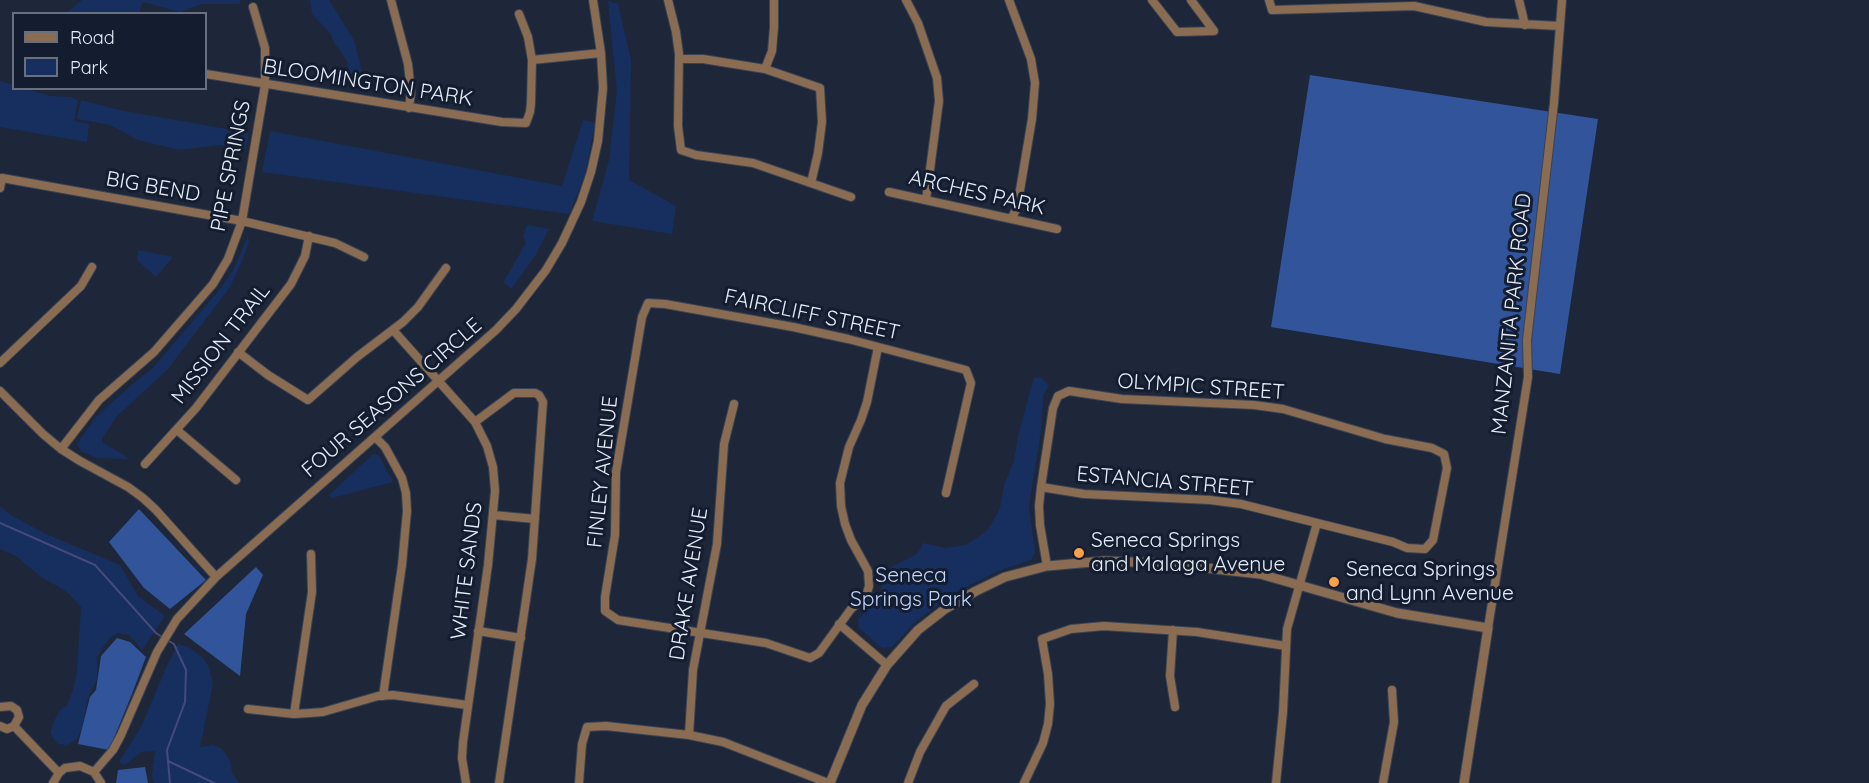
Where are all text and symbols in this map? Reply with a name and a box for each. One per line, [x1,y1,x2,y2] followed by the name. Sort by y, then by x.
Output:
[12,12,207,90] legend
[70,26,115,49] text: Road
[262,54,474,112] street label: BLOOMINGTON PARK
[70,56,108,79] text: Park
[206,98,256,234] street label: PIPE SPRINGS
[906,165,1048,221] street label: ARCHES PARK
[104,166,202,208] street label: BIG BEND
[1487,192,1537,436] street label: MANZANITA PARK ROAD
[166,279,276,409] street label: MISSION TRAIL
[722,284,902,346] street label: FAIRCLIFF STREET
[297,313,487,483] street label: FOUR SEASONS CIRCLE
[1117,369,1285,405] street label: OLYMPIC STREET
[582,395,624,549] street label: FINLEY AVENUE
[1075,462,1255,502] street label: ESTANCIA STREET
[446,501,488,641] street label: WHITE SANDS
[664,506,714,662] street label: DRAKE AVENUE
[1091,528,1285,578] place label: Seneca Springs and Malaga Avenue
[1072,546,1086,560] marker: Seneca Springs and Malaga Avenue
[1346,557,1514,607] place label: Seneca Springs and Lynn Avenue
[850,563,972,613] park label: Seneca Springs Park
[1327,575,1341,589] marker: Seneca Springs and Lynn Avenue

